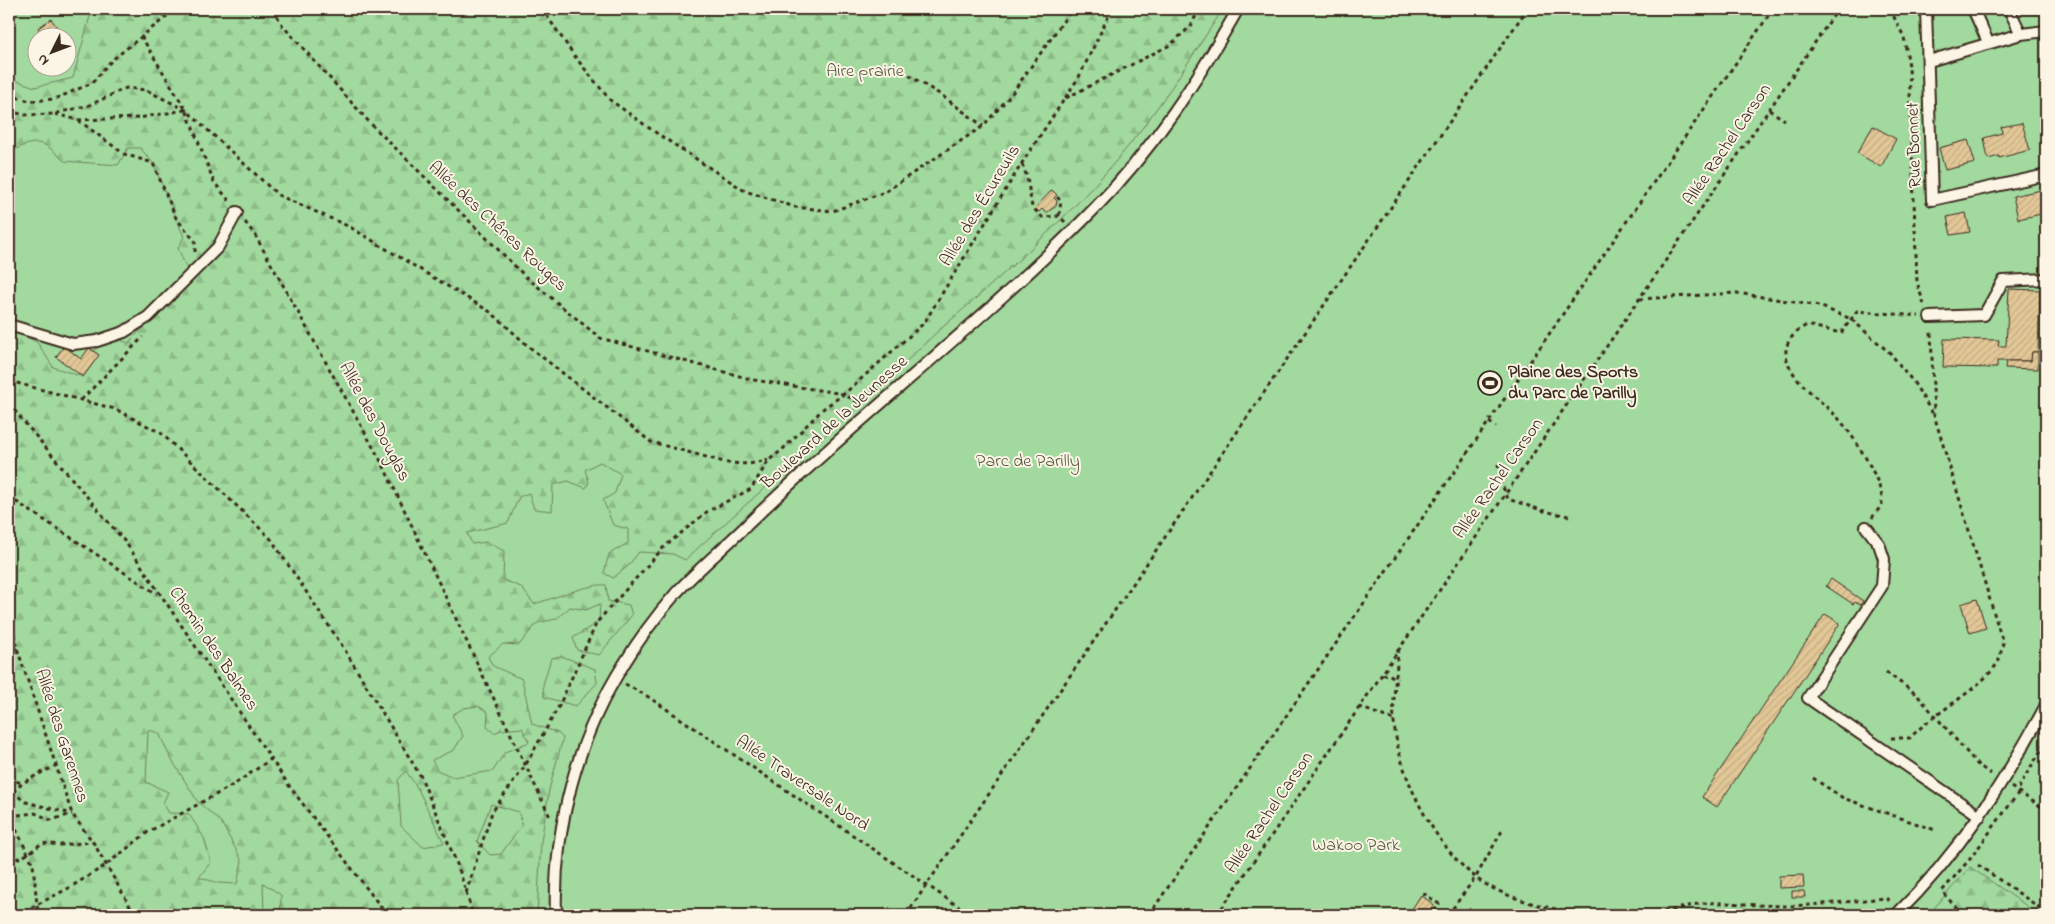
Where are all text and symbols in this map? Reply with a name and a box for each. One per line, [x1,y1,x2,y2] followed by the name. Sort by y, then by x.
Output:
[28,28,78,78] north arrow
[32,49,54,70] text: N
[826,59,905,85] park label: Aire prairie
[1677,79,1779,211] street label: Allée Rachel Carson
[1901,102,1929,188] street label: Rue Bonnet
[934,140,1028,272] street label: Allée des Écureuils
[421,156,572,299] street label: Allée des Chênes Rouges
[755,349,915,497] street label: Boulevard de la Jeunesse
[331,358,416,487] street label: Allée des Douglas
[1508,360,1638,408] place label: Plaine des Sports du Parc de Parilly
[1477,370,1503,396] sports icon: Plaine des Sports du Parc de Parilly
[1448,413,1550,545] street label: Allée Rachel Carson
[976,449,1080,475] park label: Parc de Parilly
[162,582,264,716] street label: Chemin des Balmes
[27,666,95,806] street label: Allée des Garennes
[730,730,874,838] street label: Allée Traversale Nord
[1219,747,1321,879] street label: Allée Rachel Carson
[1312,833,1400,859] park label: Wakoo Park

